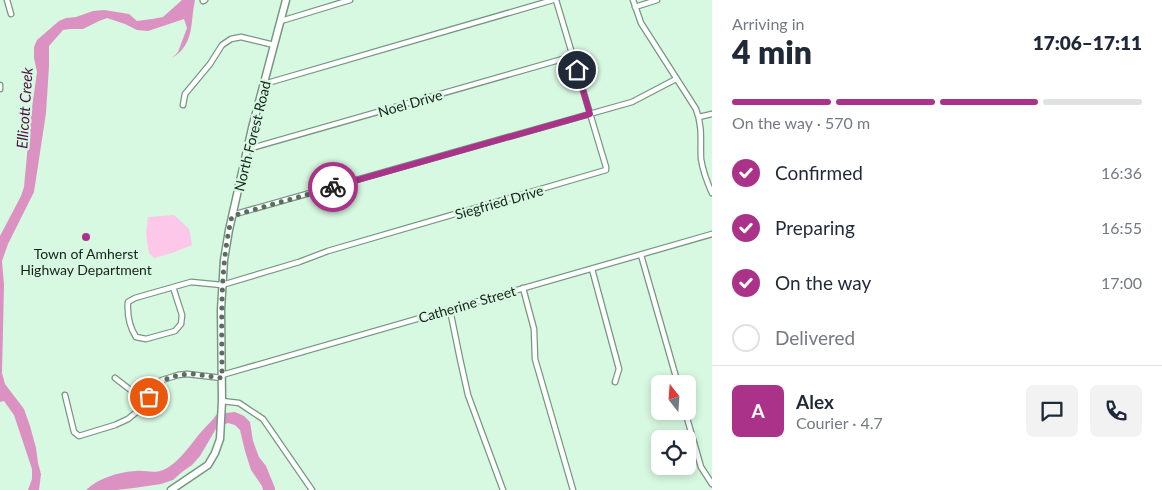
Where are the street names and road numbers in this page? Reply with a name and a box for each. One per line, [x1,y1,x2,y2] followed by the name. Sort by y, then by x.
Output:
[230,79,274,193] street label: North Forest Road
[376,86,444,120] street label: Noel Drive
[453,181,545,223] street label: Siegfried Drive
[416,282,518,326] street label: Catherine Street

